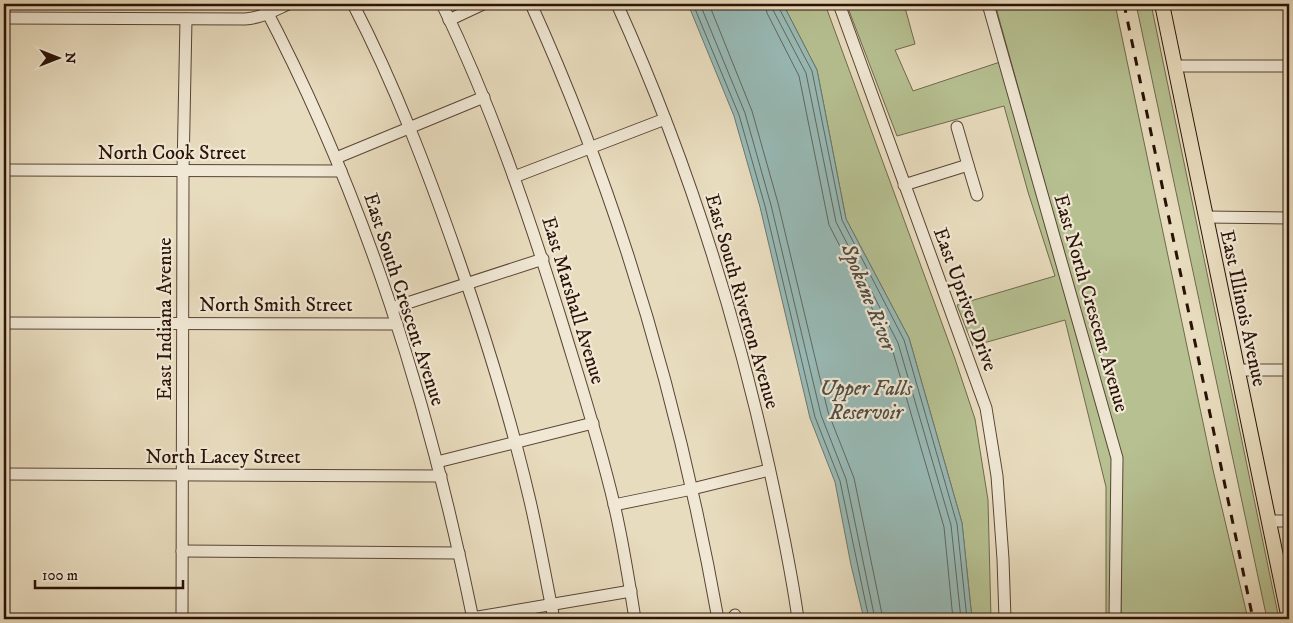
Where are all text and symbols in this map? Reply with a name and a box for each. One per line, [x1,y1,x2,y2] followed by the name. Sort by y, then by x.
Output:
[32,32,82,82] north arrow
[61,52,79,64] text: N
[98,141,246,166] street label: North Cook Street
[357,190,450,409] street label: East South Crescent Avenue
[699,191,784,412] street label: East South Riverton Avenue
[1047,192,1134,415] street label: East North Crescent Avenue
[535,214,610,387] street label: East Marshall Avenue
[927,224,1002,375] street label: East Upriver Drive
[1214,228,1271,389] street label: East Illinois Avenue
[153,237,178,401] street label: East Indiana Avenue
[834,239,902,356] water label: Spokane River
[199,293,353,318] street label: North Smith Street
[820,376,913,426] water label: Upper Falls Reservoir
[145,445,301,470] street label: North Lacey Street
[35,558,182,590] scale bar
[42,566,78,585] text: 100 m

